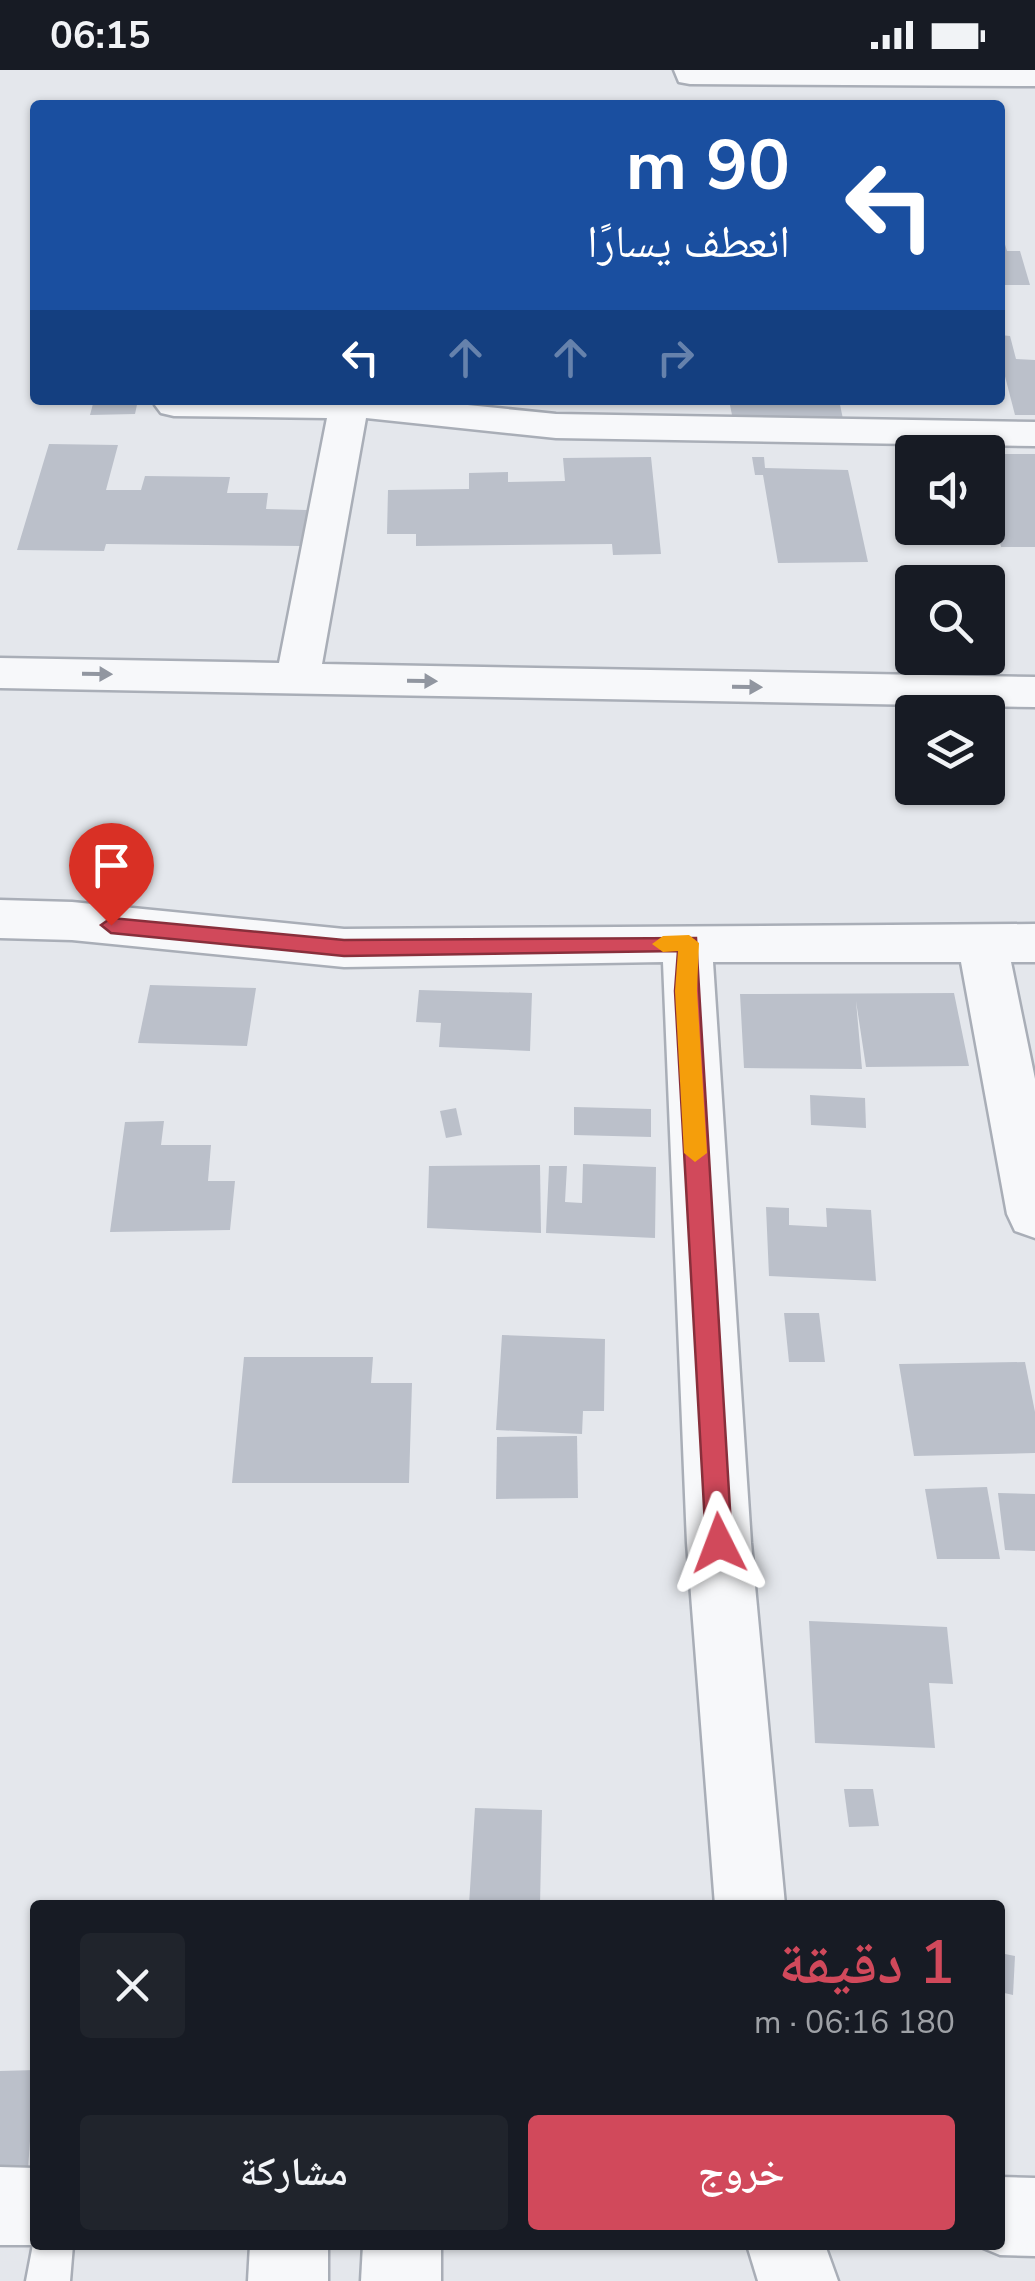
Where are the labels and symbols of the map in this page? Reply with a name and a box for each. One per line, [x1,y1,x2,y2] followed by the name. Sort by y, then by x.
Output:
[82,667,114,683] one-way arrow
[407,673,439,689] one-way arrow
[732,679,764,695] one-way arrow
[69,823,154,926] pin
[667,1491,771,1595] position arrow

